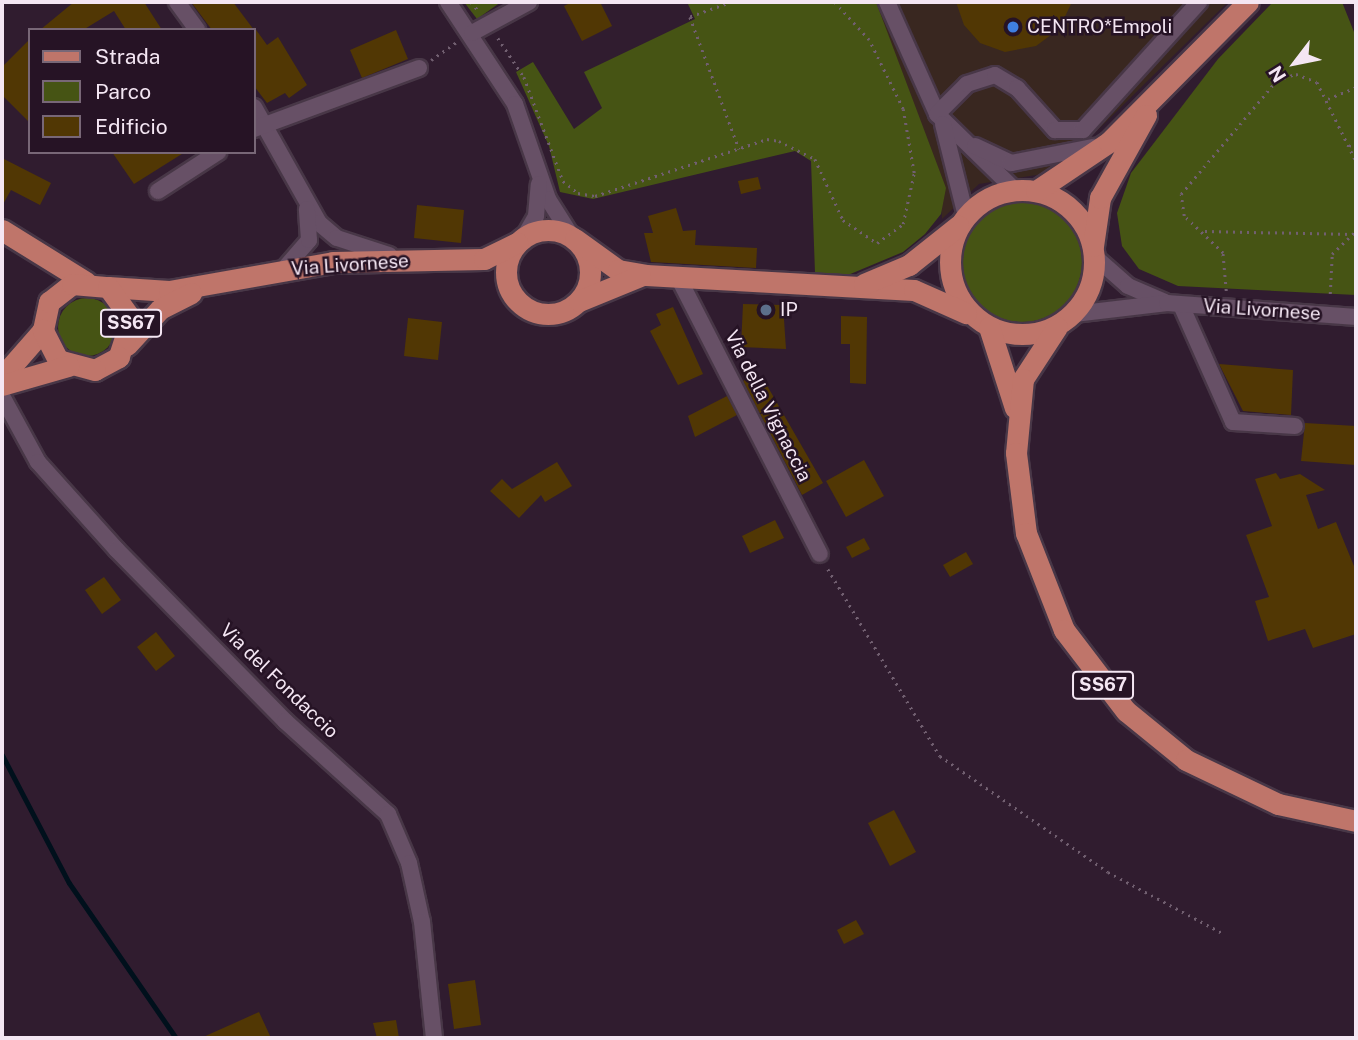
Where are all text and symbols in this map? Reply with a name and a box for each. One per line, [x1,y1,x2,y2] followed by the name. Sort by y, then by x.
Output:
[1027,16,1172,38] place label: CENTRO*Empoli
[1005,19,1021,35] marker: CENTRO*Empoli
[28,28,256,154] legend
[1260,28,1330,98] north arrow
[95,44,160,69] text: Strada
[1264,62,1290,86] text: N
[95,79,151,104] text: Parco
[95,114,168,139] text: Edificio
[290,250,410,280] street label: Via Livornese
[1202,295,1322,325] street label: Via Livornese
[780,299,797,321] place label: IP
[758,302,774,318] marker: IP
[100,309,162,338] road number: SS67
[720,326,816,486] street label: Via della Vignaccia
[215,619,343,743] street label: Via del Fondaccio
[1072,670,1134,700] road number: SS67

